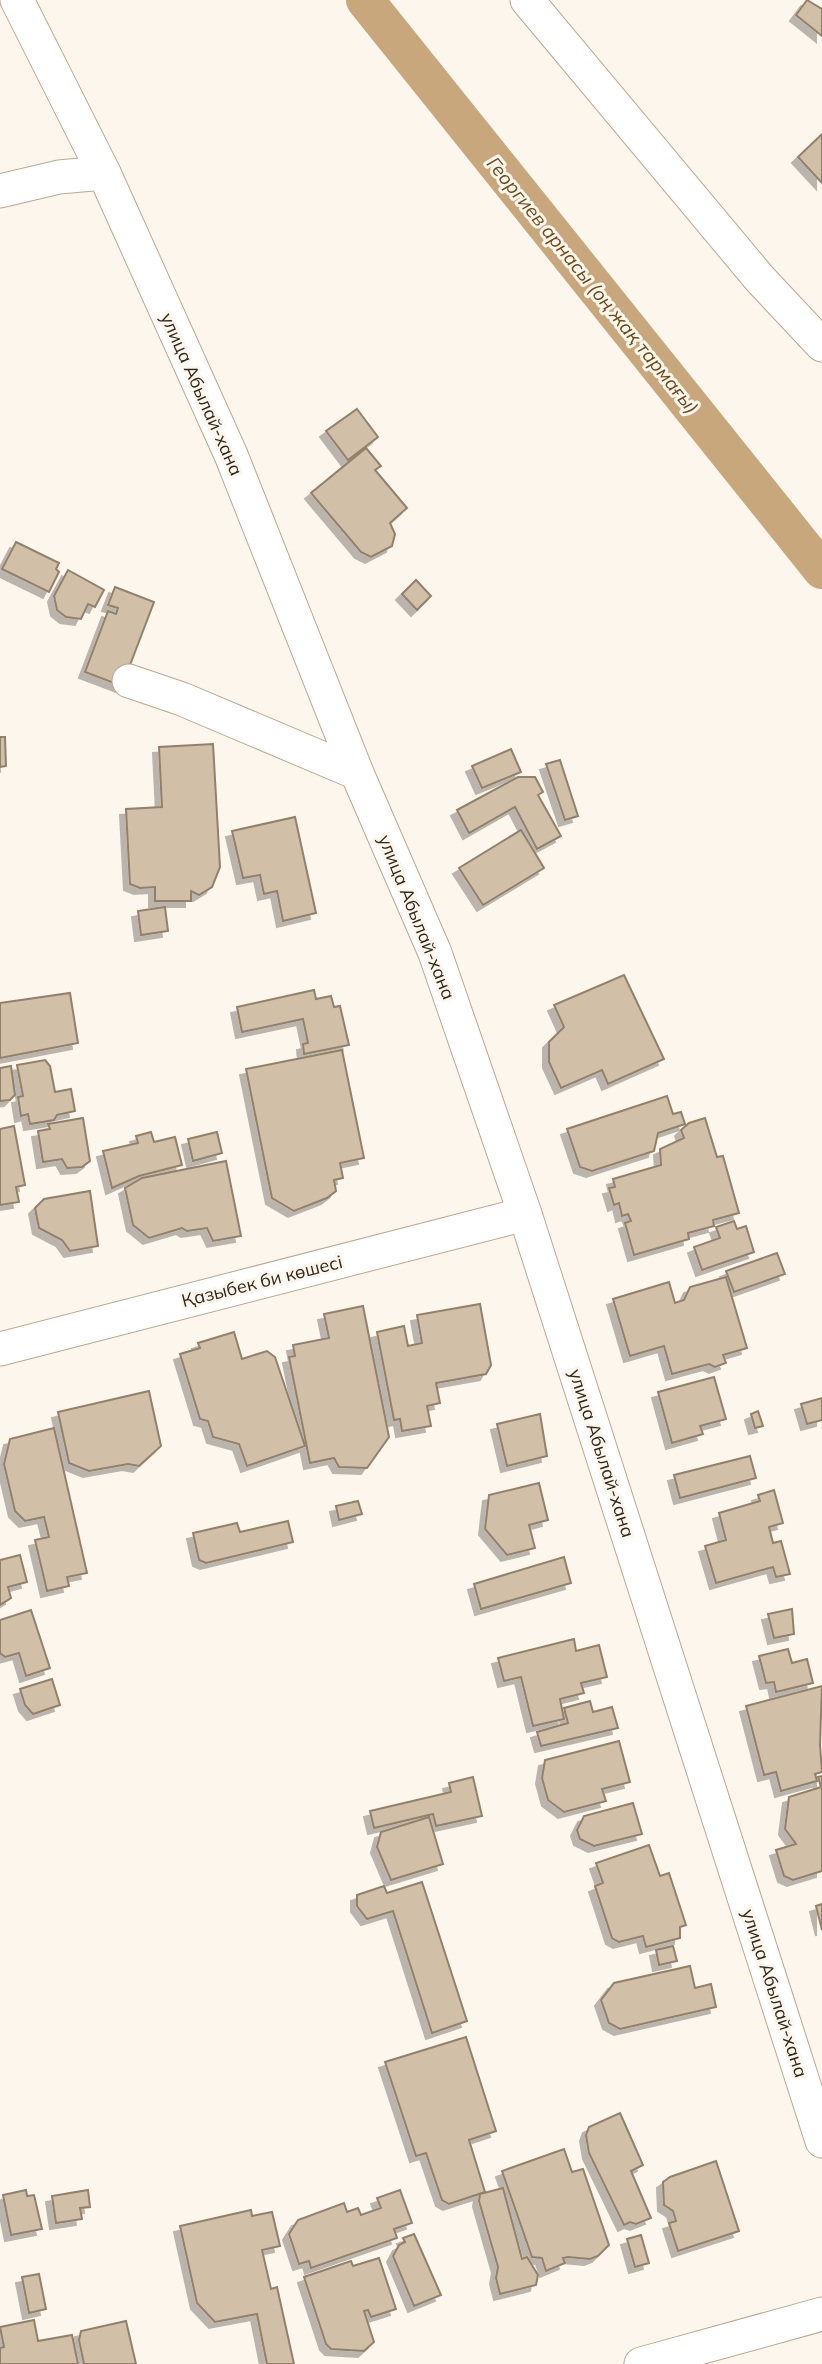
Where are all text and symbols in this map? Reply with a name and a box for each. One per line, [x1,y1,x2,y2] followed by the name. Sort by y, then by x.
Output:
[482,152,704,418] water label: Георгиев арнасы (оң жақ тармағы)
[156,309,248,479] street label: улица Абылай-хана
[373,831,461,1003] street label: улица Абылай-хана
[179,1250,345,1312] street label: Қазыбек би көшесі
[564,1366,640,1540] street label: улица Абылай-хана
[737,1906,813,2080] street label: улица Абылай-хана

